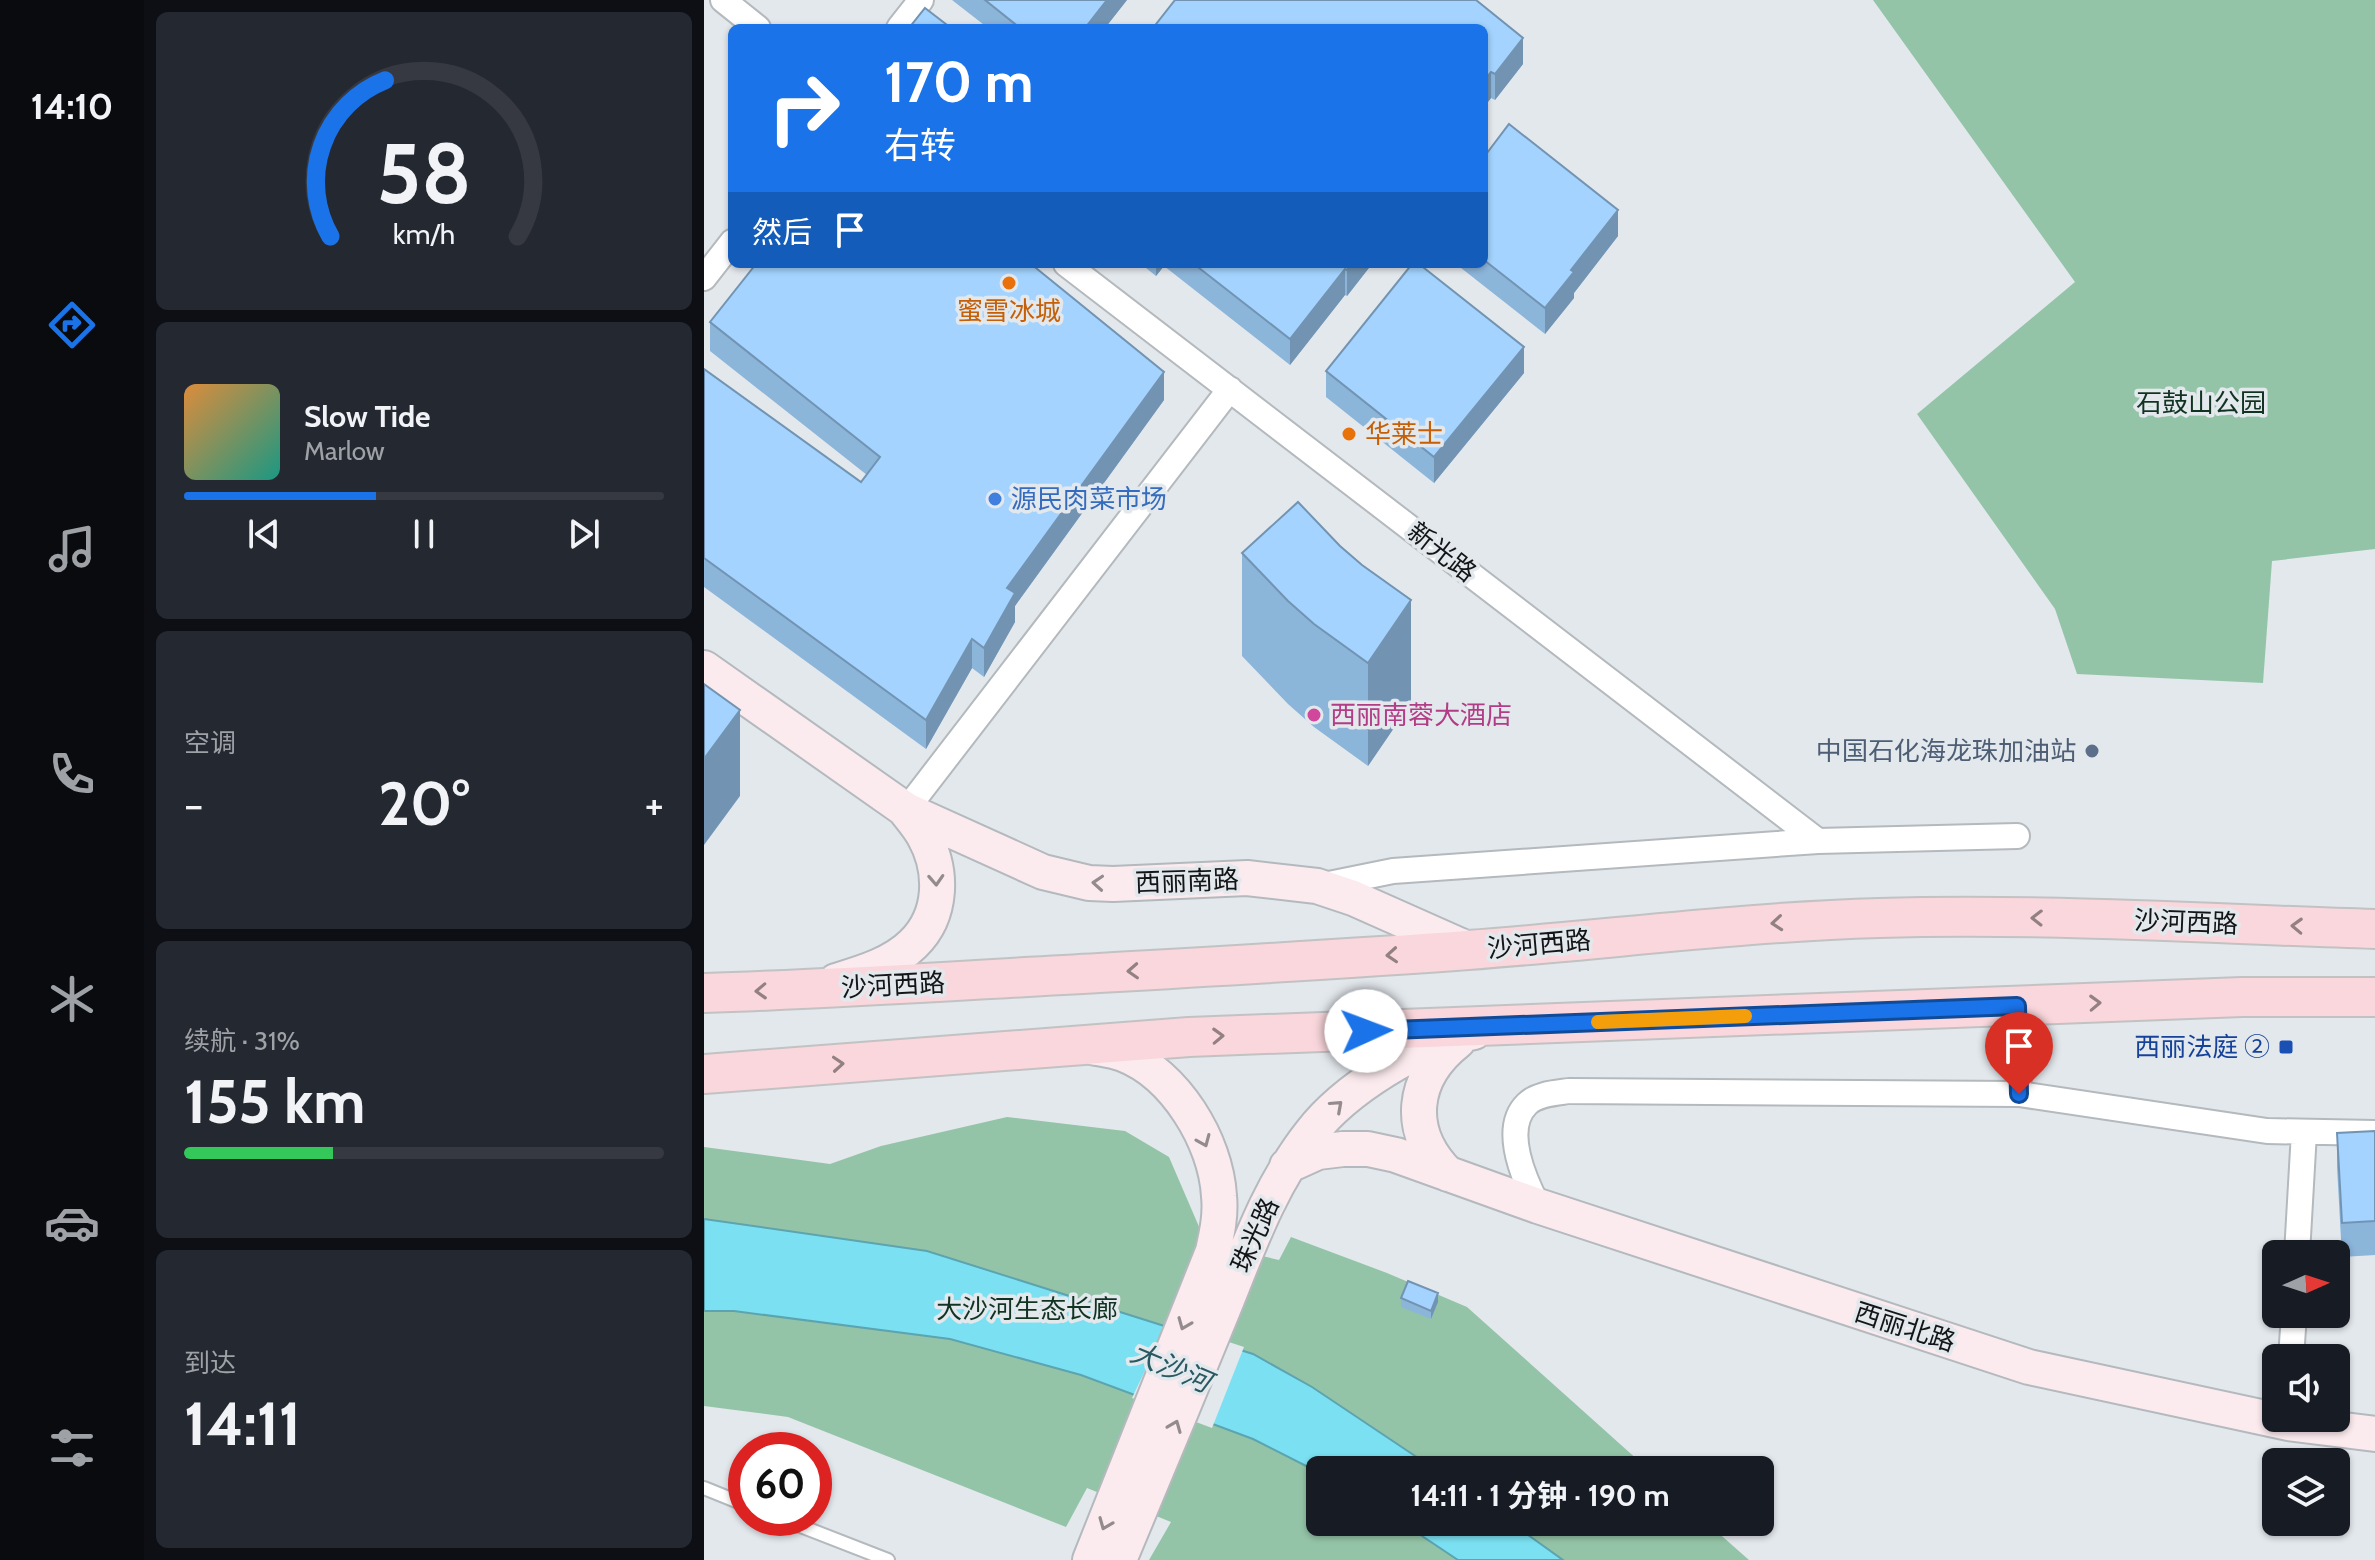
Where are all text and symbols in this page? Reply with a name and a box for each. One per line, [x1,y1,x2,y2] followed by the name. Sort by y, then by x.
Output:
[884,48,1034,116] text: 170 m
[752,56,856,160] icon: right
[31,84,113,128] text: 14:10
[377,122,471,223] text: 58
[884,123,956,167] text: 右转
[828,208,872,252] icon: arrive
[752,214,812,251] text: 然后
[393,216,455,251] text: km/h
[1000,274,1018,292] marker: 蜜雪冰城
[957,295,1061,327] place label: 蜜雪冰城
[44,297,100,353] icon: directions
[2136,387,2266,419] park label: 石鼓山公园
[304,398,431,435] text: Slow Tide
[1365,418,1443,450] place label: 华莱士
[1340,425,1358,443] marker: 华莱士
[304,435,385,467] text: Marlow
[1011,483,1167,515] place label: 源民肉菜市场
[986,490,1004,508] marker: 源民肉菜市场
[242,512,286,556] icon: previous
[402,512,446,556] icon: pause
[562,512,606,556] icon: next
[1401,515,1483,589] street label: 新光路
[44,521,100,577] icon: music
[1330,699,1512,731] place label: 西丽南蓉大酒店
[1305,706,1323,724] marker: 西丽南蓉大酒店
[184,727,236,759] text: 空调
[1816,735,2076,767] place label: 中国石化海龙珠加油站
[2083,742,2101,760] marker: 中国石化海龙珠加油站
[44,746,100,802] icon: phone
[378,767,470,840] text: 20°
[184,778,203,831] text: −
[645,778,664,831] text: +
[1134,863,1240,899] street label: 西丽南路
[927,874,944,887] one-way arrow
[1091,875,1104,892] one-way arrow
[2133,904,2239,940] street label: 沙河西路
[2030,909,2043,927] one-way arrow
[1770,914,1783,931] one-way arrow
[2290,917,2303,934] one-way arrow
[1486,924,1592,964] street label: 沙河西路
[1385,946,1398,963] one-way arrow
[1126,962,1139,979] one-way arrow
[840,966,946,1004] street label: 沙河西路
[44,971,100,1027] icon: climate
[754,983,767,1000] one-way arrow
[1324,989,1408,1073] position arrow
[2089,994,2102,1011] one-way arrow
[1985,1012,2053,1094] pin
[1997,1024,2041,1068] icon: arrive
[184,1025,300,1057] text: 续航 · 31%
[1212,1028,1225,1045] one-way arrow
[2134,1031,2270,1063] place label: 西丽法庭 ②
[2277,1038,2295,1056] marker: 西丽法庭 ②
[832,1056,845,1073] one-way arrow
[184,1065,365,1138] text: 155 km
[1328,1101,1342,1116] one-way arrow
[1194,1133,1210,1147] one-way arrow
[1225,1193,1285,1277] street label: 珠光路
[44,1195,100,1251] icon: car
[2262,1240,2350,1328] north arrow
[2262,1240,2350,1536] map controls
[936,1293,1118,1325] park label: 大沙河生态长廊
[1851,1296,1959,1358] street label: 西丽北路
[1177,1316,1194,1330] one-way arrow
[1126,1335,1221,1401] water label: 大沙河
[2262,1344,2350,1432] button: sound
[184,1347,236,1379] text: 到达
[184,1387,301,1460] text: 14:11
[44,1420,100,1476] icon: filters
[1165,1420,1181,1434] one-way arrow
[728,1432,832,1536] speed limit sign: 60
[2262,1448,2350,1536] button: layers
[1410,1477,1670,1514] text: 14:11 · 1 分钟 · 190 m
[1098,1516,1115,1530] one-way arrow

